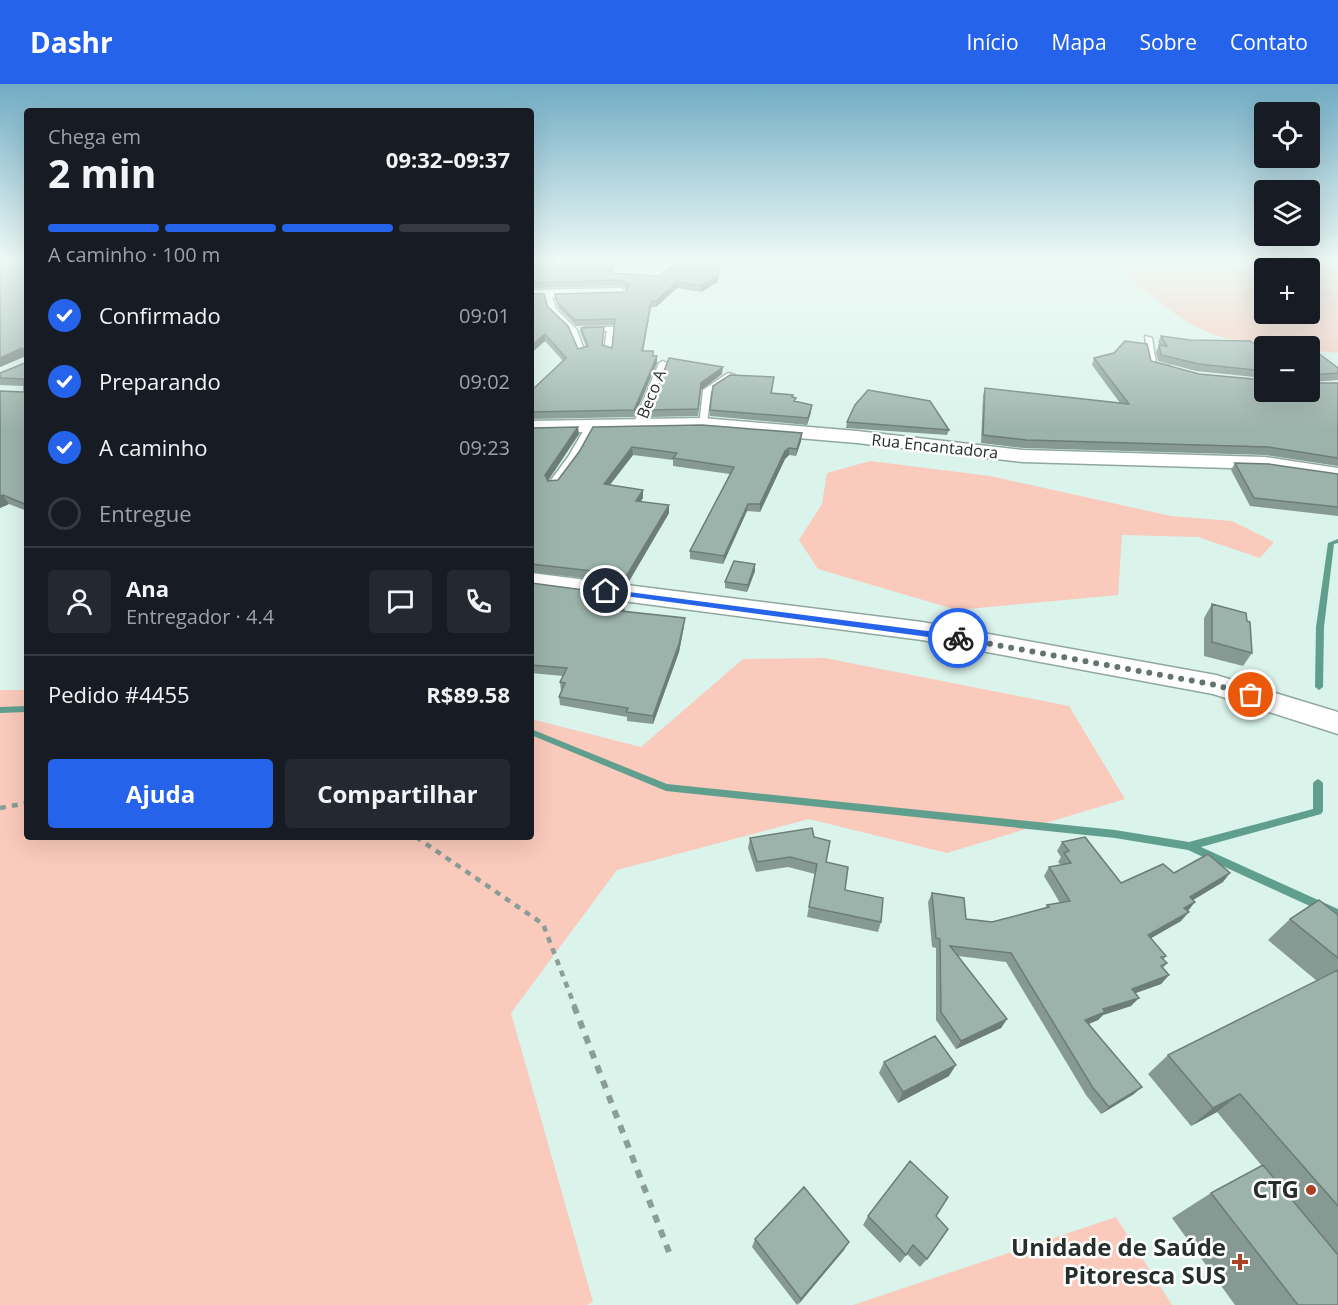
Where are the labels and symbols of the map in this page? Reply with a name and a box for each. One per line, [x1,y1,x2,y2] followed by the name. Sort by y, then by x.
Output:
[631,365,671,422] street label: Beco A
[871,428,999,464] street label: Rua Encantadora
[580,565,631,616] pin
[928,608,988,668] courier
[1225,669,1276,720] pin
[1252,1172,1299,1205] place label: CTG
[1304,1183,1318,1197] marker: CTG
[1011,1230,1226,1291] place label: Unidade de Saúde Pitoresca SUS
[1231,1253,1249,1271] marker: Unidade de Saúde Pitoresca SUS

